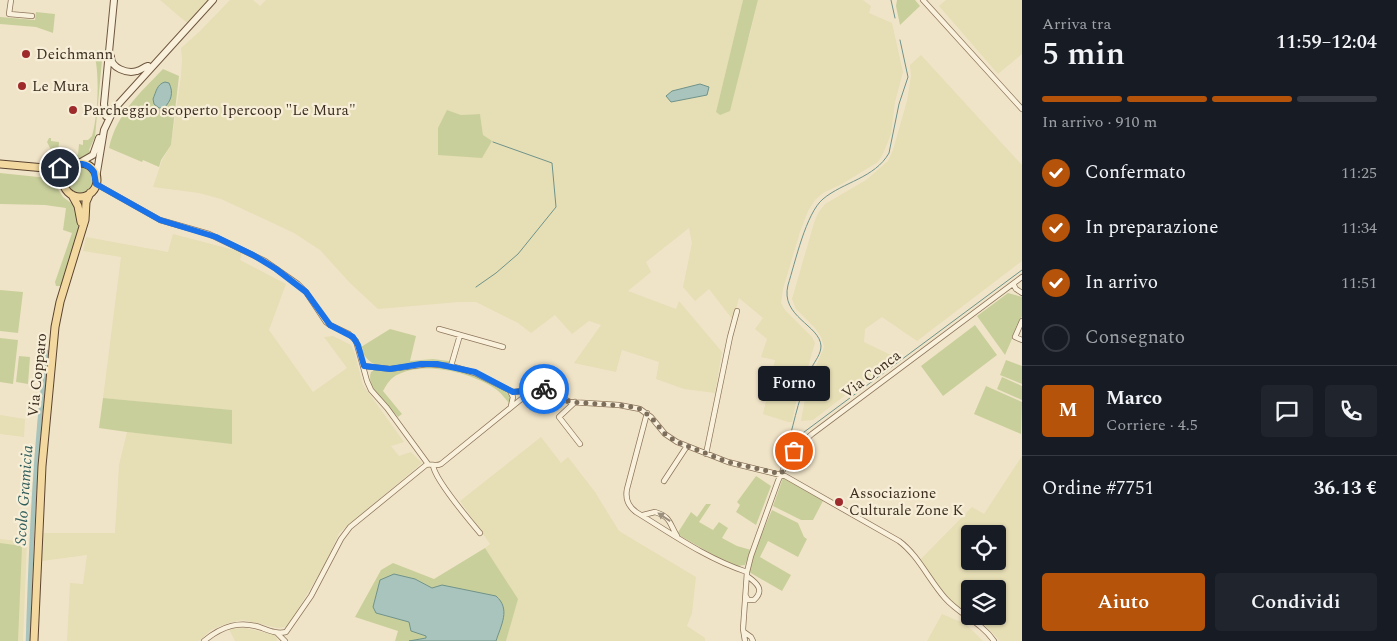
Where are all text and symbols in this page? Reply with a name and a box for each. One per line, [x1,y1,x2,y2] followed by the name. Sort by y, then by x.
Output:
[1042,12,1111,36] text: Arriva tra
[1276,28,1377,57] text: 11:59–12:04
[1042,30,1125,79] text: 5 min
[36,43,113,66] place label: Deichmann
[20,48,32,60] marker: Deichmann
[32,75,89,98] place label: Le Mura
[16,80,28,92] marker: Le Mura
[83,99,356,122] place label: Parcheggio scoperto Ipercoop "Le Mura"
[67,104,79,116] marker: Parcheggio scoperto Ipercoop "Le Mura"
[1042,110,1157,134] text: In arrivo · 910 m
[39,147,81,189] pin
[46,154,74,182] icon: home
[1085,158,1186,187] text: Confermato
[1042,159,1070,187] icon: check
[1341,161,1377,185] text: 11:25
[1085,213,1218,242] text: In preparazione
[1042,214,1070,242] icon: check
[1341,216,1377,240] text: 11:34
[1085,268,1158,297] text: In arrivo
[1042,269,1070,297] icon: check
[1341,271,1377,295] text: 11:51
[1085,323,1185,352] text: Consegnato
[22,332,53,418] street label: Via Copparo
[837,344,906,404] street label: Via Conca
[519,364,569,414] courier
[758,366,830,401] callout: Forno
[772,371,816,395] text: Forno
[530,375,558,403] icon: bike
[1106,384,1162,413] text: Marco
[1261,385,1313,437] button: chat
[1325,385,1377,437] button: phone
[1059,396,1077,425] text: M
[1106,413,1198,437] text: Corriere · 4.5
[773,430,815,472] pin
[780,437,808,465] icon: bag
[9,444,39,546] water label: Scolo Gramicia
[1042,474,1154,503] text: Ordine #7751
[1314,474,1377,503] text: 36.13 €
[849,482,963,522] place label: Associazione Culturale Zone K
[833,496,845,508] marker: Associazione Culturale Zone K
[657,512,671,522] one-way arrow
[961,525,1006,625] map controls
[961,525,1006,570] button: locate
[1042,573,1205,631] button: Aiuto
[1215,573,1377,631] button: Condividi
[961,580,1006,625] button: layers

